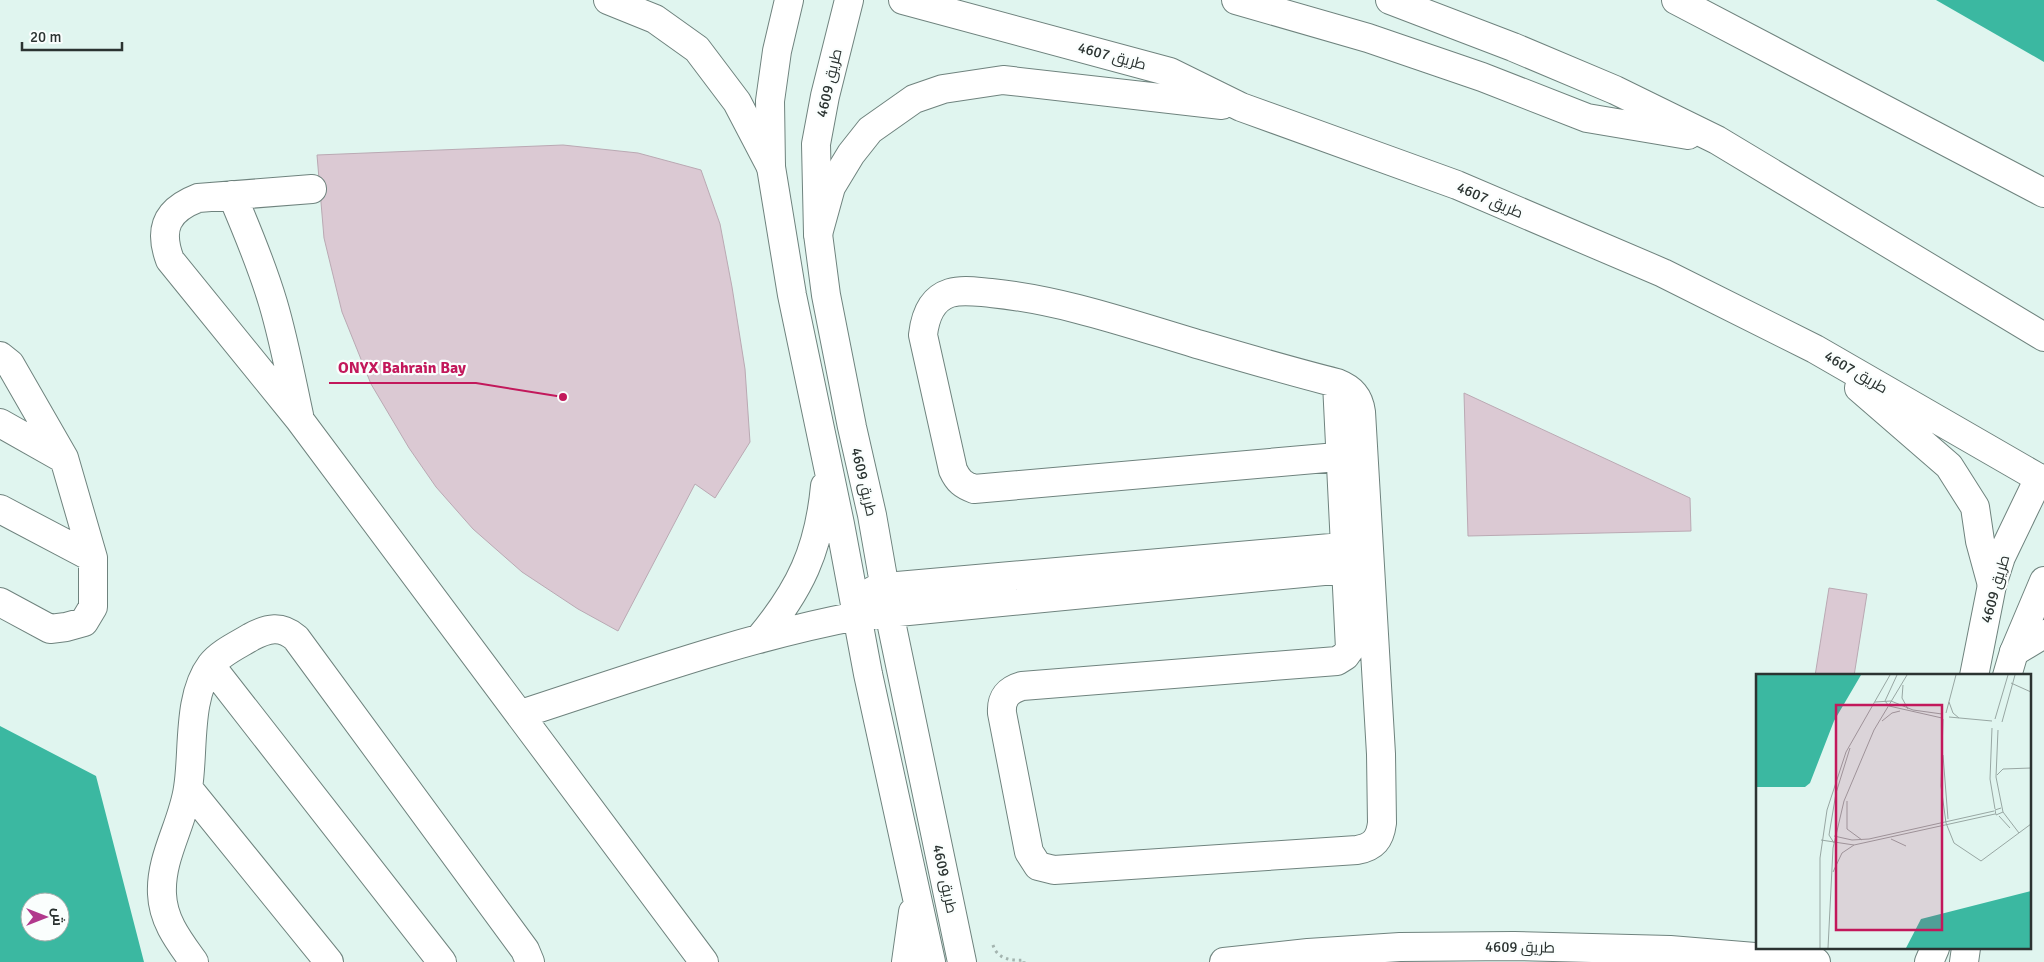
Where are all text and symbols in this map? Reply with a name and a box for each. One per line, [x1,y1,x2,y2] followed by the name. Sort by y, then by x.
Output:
[22,20,122,52] scale bar
[30,28,61,46] text: 20 m
[1076,38,1148,75] street label: طريق 4607
[812,47,847,119] street label: طريق 4609
[1454,178,1526,223] street label: طريق 4607
[1821,347,1891,398] street label: طريق 4607
[329,352,476,383] callout: ONYX Bahrain Bay
[338,358,466,378] text: ONYX Bahrain Bay
[846,446,881,518] street label: طريق 4609
[1977,553,2014,625] street label: طريق 4609
[1756,674,2032,950] inset map
[928,843,961,915] street label: طريق 4609
[20,892,70,942] north arrow
[49,908,66,926] text: ش
[1485,937,1555,958] street label: طريق 4609

